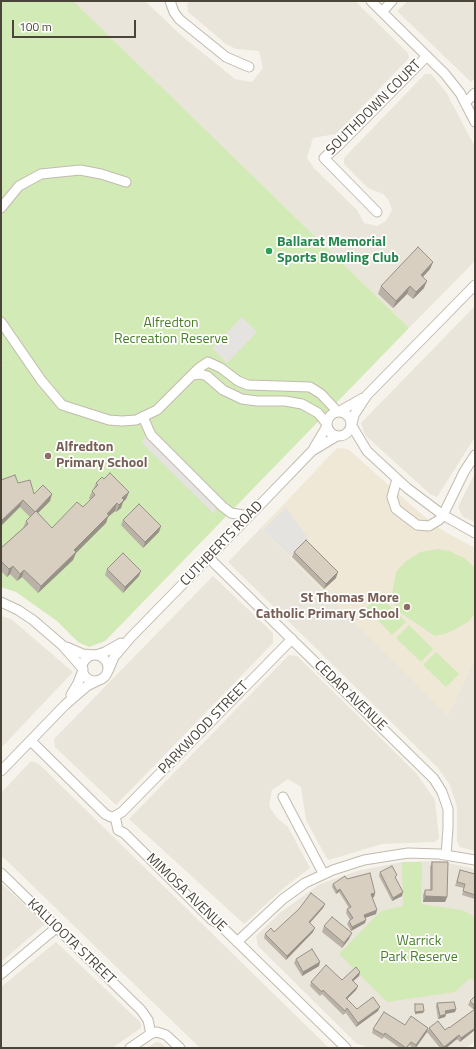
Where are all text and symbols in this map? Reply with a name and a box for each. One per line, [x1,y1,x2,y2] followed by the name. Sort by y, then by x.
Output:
[14,12,138,38] scale bar
[19,17,52,36] text: 100 m
[323,57,425,159] street label: SOUTHDOWN COURT
[277,235,399,268] place label: Ballarat Memorial Sports Bowling Club
[264,246,274,256] marker: Ballarat Memorial Sports Bowling Club
[114,316,228,348] park label: Alfredton Recreation Reserve
[56,440,148,472] place label: Alfredton Primary School
[43,451,53,461] marker: Alfredton Primary School
[177,498,267,590] street label: CUTHBERTS ROAD
[256,591,399,624] place label: St Thomas More Catholic Primary School
[402,602,412,612] marker: St Thomas More Catholic Primary School
[310,657,390,735] street label: CEDAR AVENUE
[156,678,252,778] street label: PARKWOOD STREET
[142,850,230,936] street label: MIMOSA AVENUE
[23,896,119,988] street label: KALLIOOTA STREET
[380,934,458,966] park label: Warrick Park Reserve

